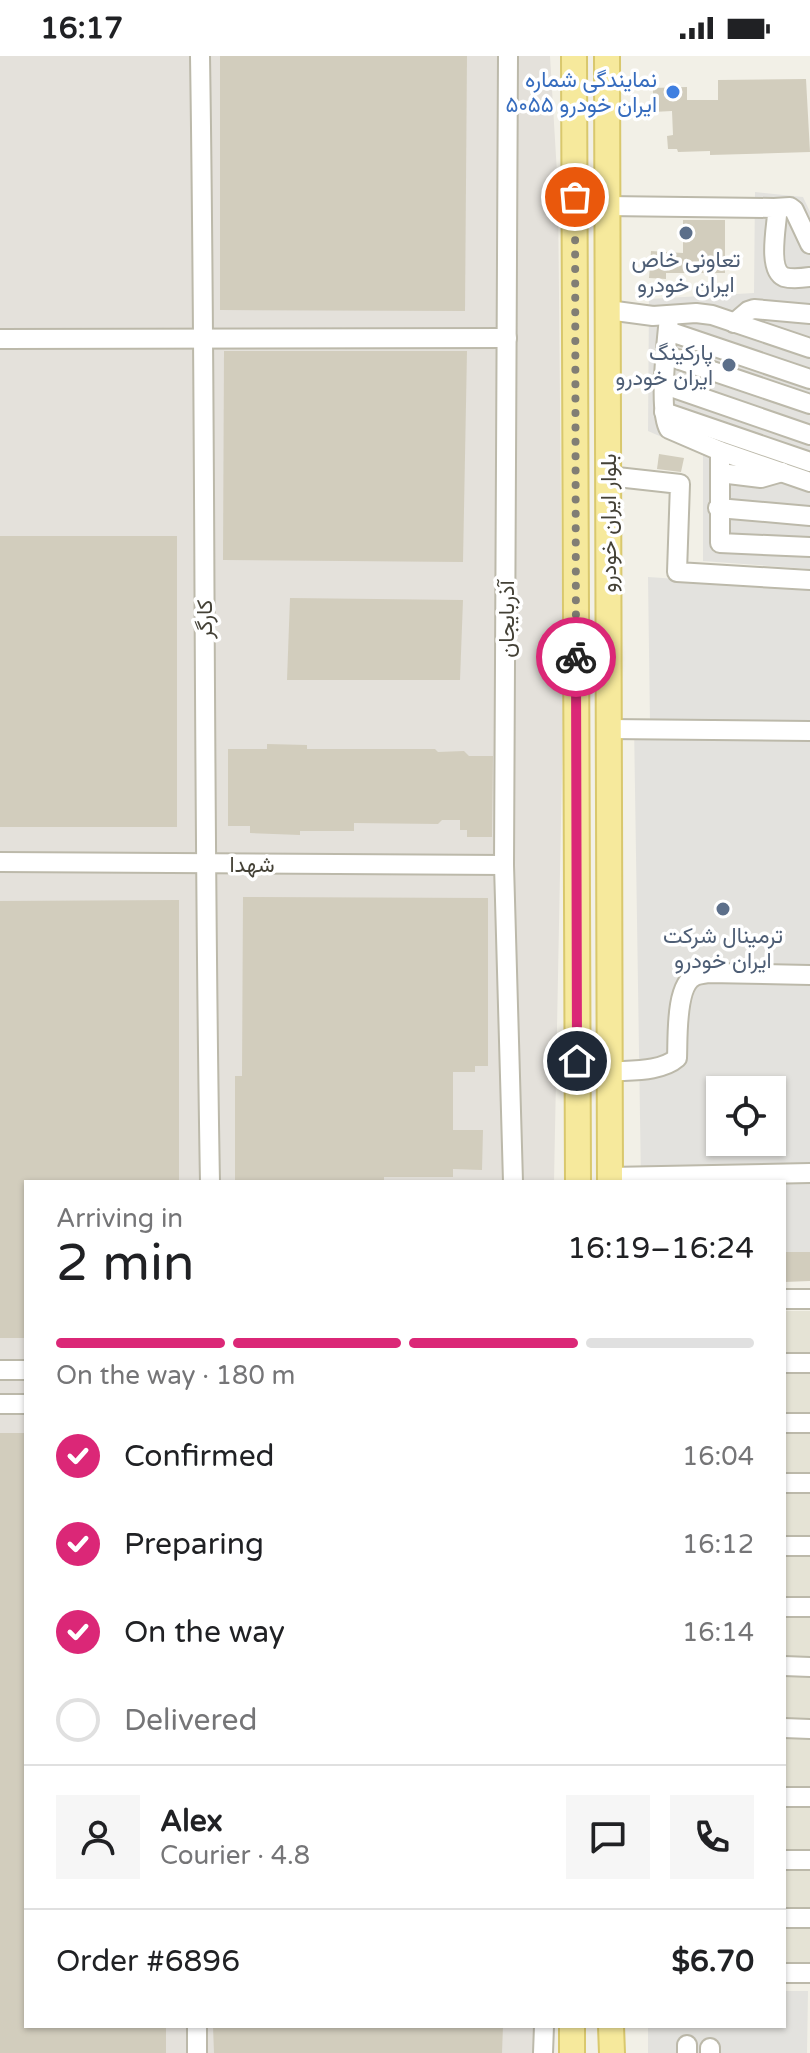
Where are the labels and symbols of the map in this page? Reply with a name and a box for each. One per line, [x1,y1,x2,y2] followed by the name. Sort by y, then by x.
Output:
[506,67,657,118] place label: نمایندگی شماره ۵۰۵۵ ایران خودرو
[664,83,682,101] marker: نمایندگی شماره ۵۰۵۵ ایران خودرو
[541,163,609,231] pin
[677,224,695,242] marker: تعاونی خاص ایران خودرو
[631,247,741,298] place label: تعاونی خاص ایران خودرو
[616,340,713,391] place label: پارکینگ ایران خودرو
[720,356,738,374] marker: پارکینگ ایران خودرو
[596,453,622,593] street label: بلوار ایران خودرو
[494,578,520,658] street label: آذربایجان
[192,599,218,640] street label: کارگر
[536,617,616,697] courier
[229,852,275,878] street label: شهدا
[714,900,732,918] marker: ترمینال شرکت ایران خودرو
[663,923,783,974] place label: ترمینال شرکت ایران خودرو
[543,1027,611,1095] pin

